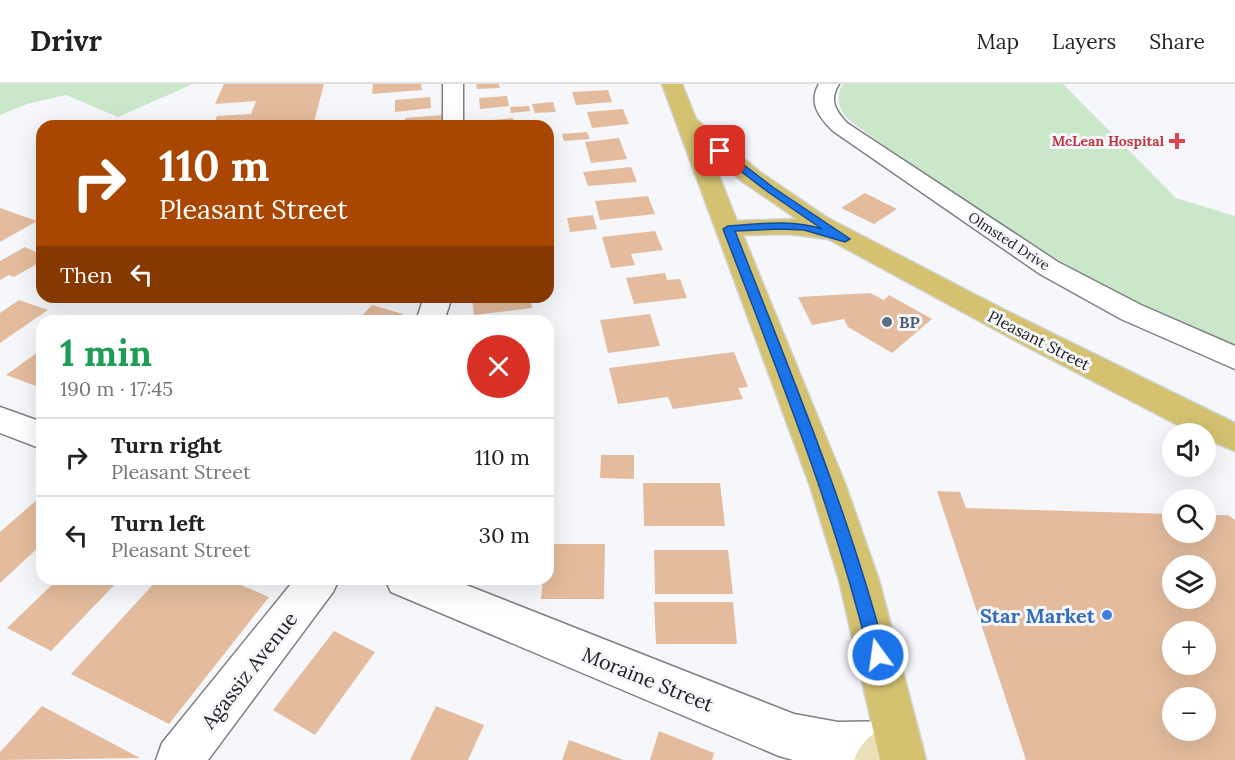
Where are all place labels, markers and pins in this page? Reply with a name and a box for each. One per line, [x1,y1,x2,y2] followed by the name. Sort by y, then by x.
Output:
[694,125,745,176] pin
[1052,132,1165,150] place label: McLean Hospital
[1168,132,1186,150] marker: McLean Hospital
[899,312,920,332] place label: BP
[880,315,894,329] marker: BP
[980,603,1096,628] place label: Star Market
[1100,608,1114,622] marker: Star Market

